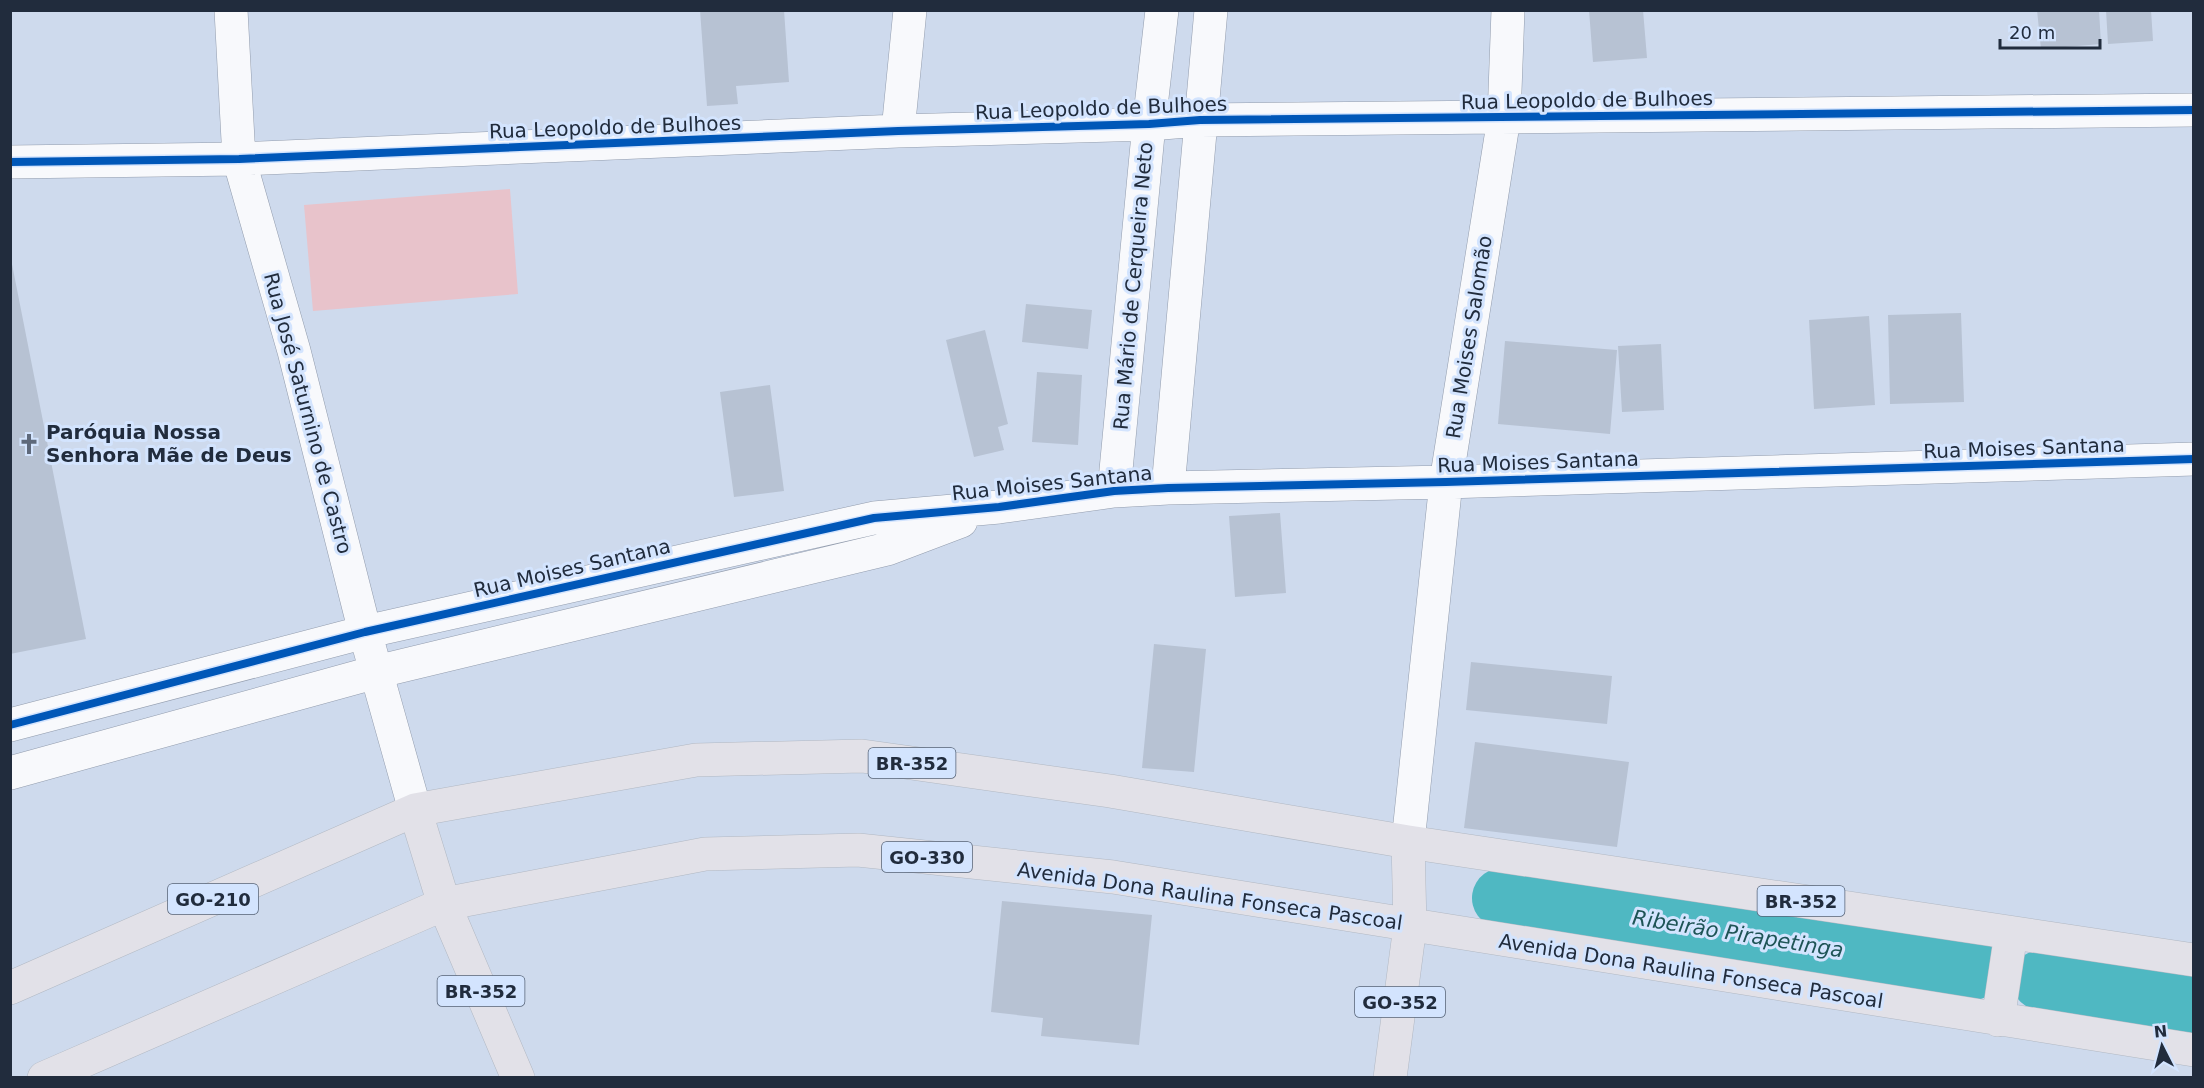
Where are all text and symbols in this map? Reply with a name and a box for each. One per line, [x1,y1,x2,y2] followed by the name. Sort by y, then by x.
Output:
[2000,12,2100,50] scale bar
[2009,22,2055,43] text: 20 m
[1461,86,1713,114] street label: Rua Leopoldo de Bulhoes
[974,92,1228,124] street label: Rua Leopoldo de Bulhoes
[488,111,742,143] street label: Rua Leopoldo de Bulhoes
[1108,141,1158,431] street label: Rua Mário de Cerqueira Neto
[1441,234,1497,440] street label: Rua Moises Salomão
[259,270,357,556] street label: Rua José Saturnino de Castro
[46,420,292,467] place label: Paróquia Nossa Senhora Mãe de Deus
[17,432,41,456] church icon: Paróquia Nossa Senhora Mãe de Deus
[1923,432,2125,464] street label: Rua Moises Santana
[1437,446,1639,478] street label: Rua Moises Santana
[951,461,1153,505] street label: Rua Moises Santana
[471,534,673,602] street label: Rua Moises Santana
[868,748,956,778] road number: BR-352
[882,842,972,872] road number: GO-330
[1016,857,1404,935] street label: Avenida Dona Raulina Fonseca Pascoal
[168,884,258,914] road number: GO-210
[1758,886,1844,916] road number: BR-352
[1631,905,1845,963] water label: Ribeirão Pirapetinga
[1497,929,1885,1013] street label: Avenida Dona Raulina Fonseca Pascoal
[438,976,524,1006] road number: BR-352
[1355,987,1445,1017] road number: GO-352
[2132,1016,2192,1076] north arrow
[2153,1021,2168,1042] text: N

